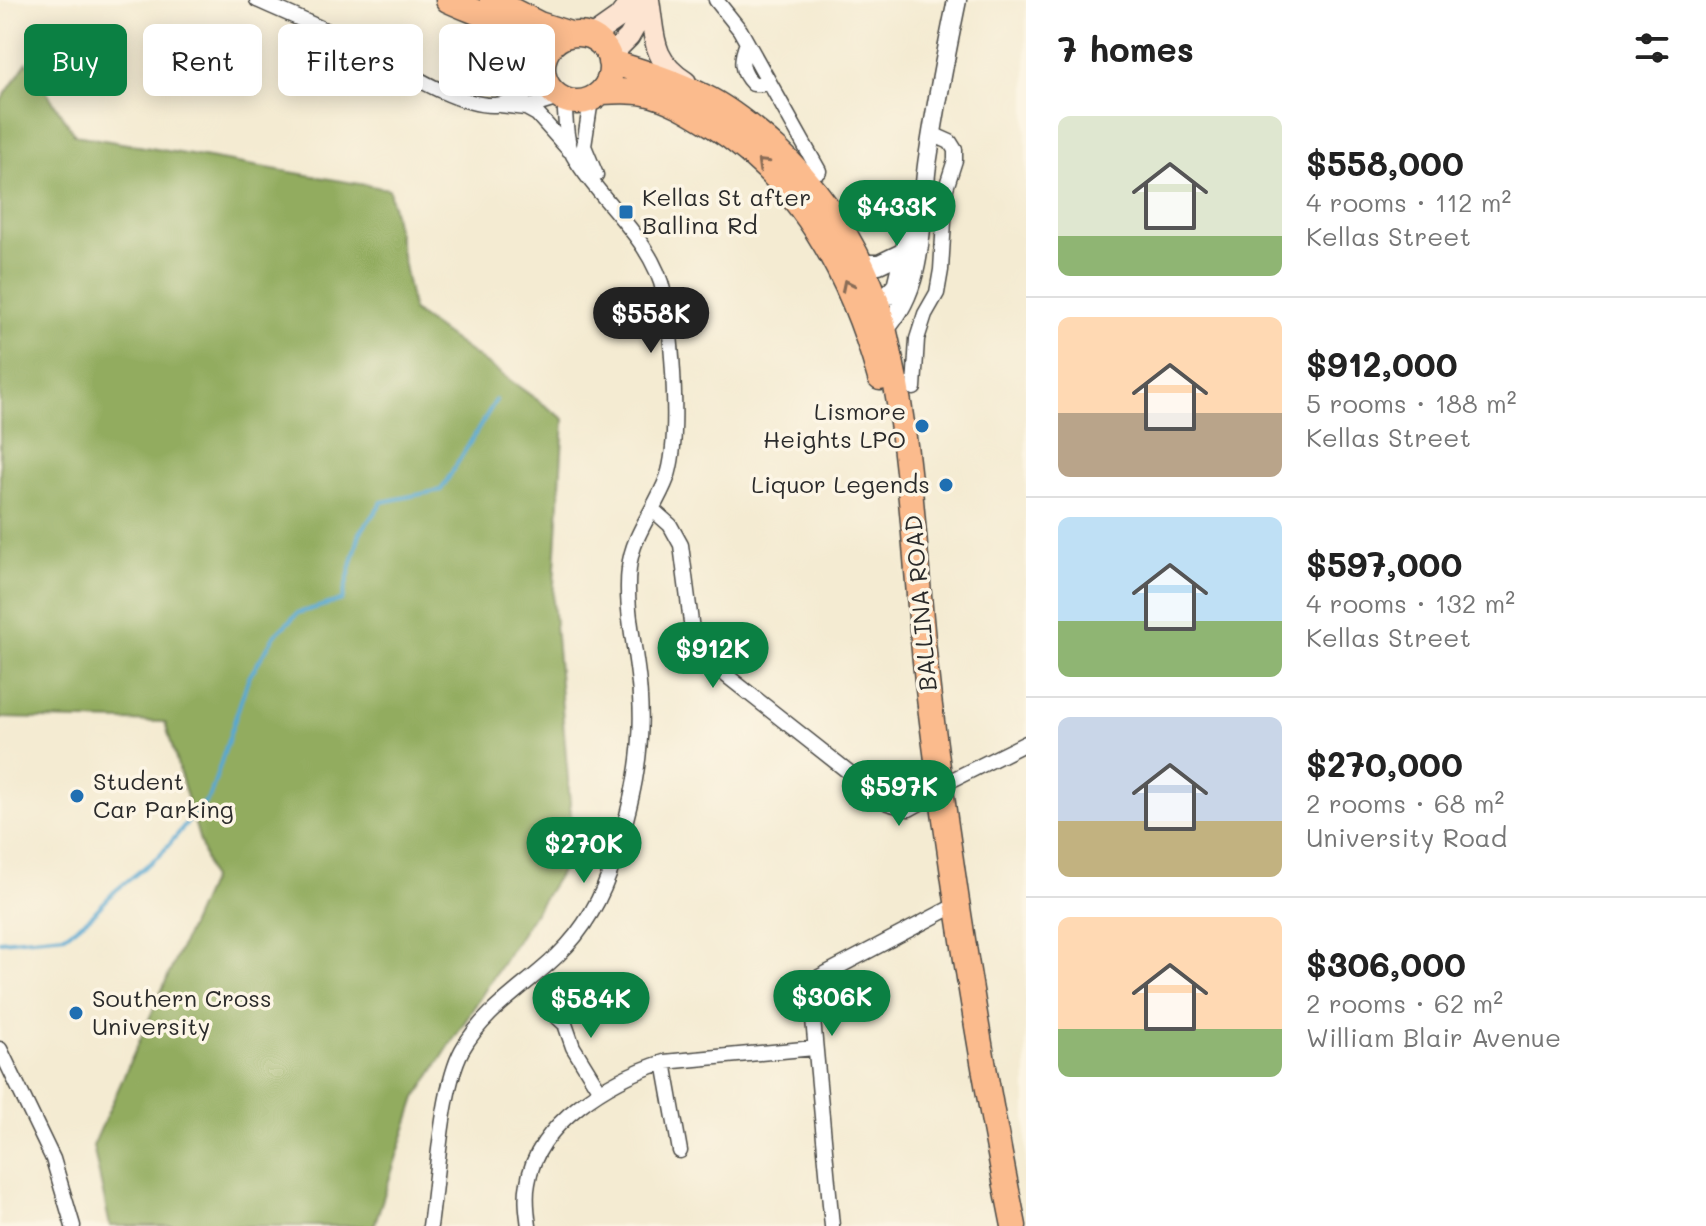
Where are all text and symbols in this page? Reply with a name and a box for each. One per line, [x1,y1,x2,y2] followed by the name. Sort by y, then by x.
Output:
[24,24,127,96] chip: Buy
[143,24,262,96] chip: Rent
[278,24,423,96] chip: Filters
[439,24,555,96] chip: New
[1058,26,1194,71] text: 7 homes
[1630,26,1674,70] icon: filters
[1306,140,1464,185] text: $558,000
[1122,148,1218,244] icon: home
[757,159,771,174] one-way arrow
[841,180,953,248] pin: $433K
[642,181,811,240] place label: Kellas St after Ballina Rd
[1306,185,1511,219] text: 4 rooms · 112 m²
[857,189,937,223] text: $433K
[617,203,635,221] marker: Kellas St after Ballina Rd
[1306,219,1471,253] text: Kellas Street
[841,279,857,293] one-way arrow
[595,287,707,355] pin: $558K
[611,296,691,330] text: $558K
[1306,341,1458,386] text: $912,000
[1122,349,1218,445] icon: home
[1306,386,1517,420] text: 5 rooms · 188 m²
[763,395,906,454] place label: Lismore Heights LPO
[913,417,931,435] marker: Lismore Heights LPO
[1306,420,1471,454] text: Kellas Street
[751,468,930,499] place label: Liquor Legends
[937,476,955,494] marker: Liquor Legends
[896,514,943,693] street label: BALLINA ROAD
[1306,541,1462,586] text: $597,000
[1122,549,1218,645] icon: home
[1306,586,1515,620] text: 4 rooms · 132 m²
[1306,620,1471,654] text: Kellas Street
[657,622,769,690] pin: $912K
[676,631,750,665] text: $912K
[1306,741,1463,786] text: $270,000
[1122,749,1218,845] icon: home
[843,760,955,828] pin: $597K
[93,765,234,824] place label: Student Car Parking
[860,769,938,803] text: $597K
[1306,786,1504,820] text: 2 rooms · 68 m²
[68,787,86,805] marker: Student Car Parking
[528,817,640,885] pin: $270K
[1306,820,1507,854] text: University Road
[545,826,623,860] text: $270K
[1306,941,1466,986] text: $306,000
[1122,949,1218,1045] icon: home
[776,970,888,1038] pin: $306K
[535,972,647,1040] pin: $584K
[791,979,873,1013] text: $306K
[551,981,631,1015] text: $584K
[92,982,272,1041] place label: Southern Cross University
[1306,986,1503,1020] text: 2 rooms · 62 m²
[67,1004,85,1022] marker: Southern Cross University
[1306,1020,1561,1054] text: William Blair Avenue

